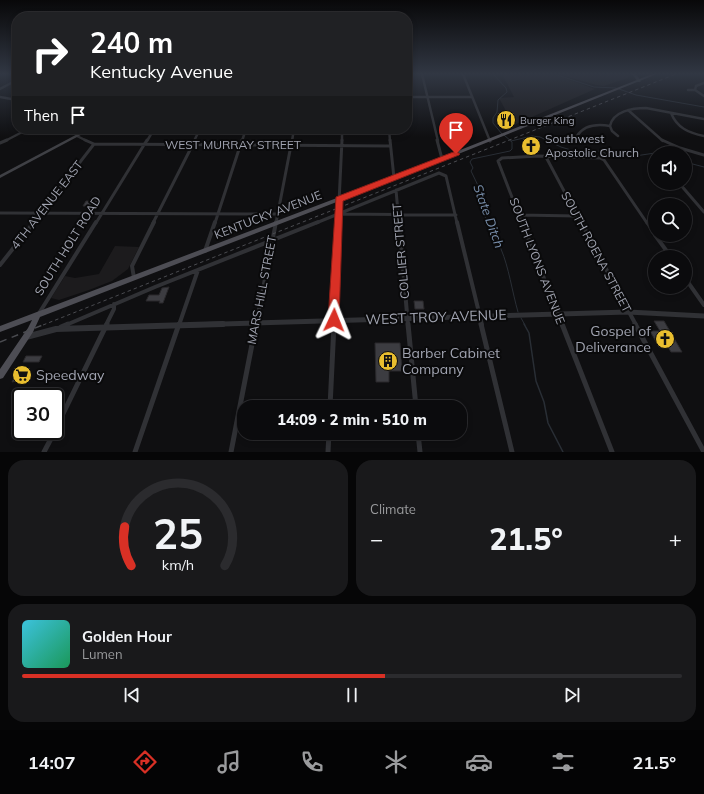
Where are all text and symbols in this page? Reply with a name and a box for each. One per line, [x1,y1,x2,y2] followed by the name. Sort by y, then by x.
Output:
[90,25,173,60] text: 240 m
[24,28,76,80] icon: right
[90,60,233,83] text: Kentucky Avenue
[67,104,89,126] icon: arrive
[24,106,59,125] text: Then
[495,109,517,131] restaurant icon: Burger King
[439,113,473,154] pin
[520,114,574,127] place label: Burger King
[445,119,467,141] icon: arrive
[545,131,639,160] place label: Southwest Apostolic Church
[520,135,542,157] church icon: Southwest Apostolic Church
[165,137,302,152] street label: WEST MURRAY STREET
[648,146,692,294] map controls
[648,146,692,190] button: sound
[7,157,86,252] street label: 4TH AVENUE EAST
[470,182,508,250] water label: State Ditch
[212,187,324,242] street label: KENTUCKY AVENUE
[558,189,635,315] street label: SOUTH ROENA STREET
[31,193,104,298] street label: SOUTH HOLT ROAD
[506,195,569,326] street label: SOUTH LYONS AVENUE
[648,198,692,242] button: search
[389,202,412,299] street label: COLLIER STREET
[244,233,280,346] street label: MARS HILL STREET
[648,250,692,294] button: layers
[313,299,355,341] position arrow
[365,306,507,328] street label: WEST TROY AVENUE
[575,322,651,356] place label: Gospel of Deliverance
[654,328,676,350] church icon: Gospel of Deliverance
[402,344,500,378] place label: Barber Cabinet Company
[377,350,399,372] building icon: Barber Cabinet Company
[11,364,33,386] supermarket icon: Speedway
[36,366,105,384] place label: Speedway
[12,388,64,440] speed limit sign: 30
[277,410,427,429] text: 14:09 · 2 min · 510 m
[370,501,416,517] text: Climate
[153,507,203,559] text: 25
[489,520,563,558] text: 21.5°
[370,525,383,553] text: −
[669,525,682,553] text: +
[162,556,194,574] text: km/h
[82,627,172,646] text: Golden Hour
[82,646,123,662] text: Lumen
[121,684,143,706] icon: previous
[341,684,363,706] icon: pause
[561,684,583,706] icon: next
[131,748,159,776] icon: directions
[215,748,243,776] icon: music
[298,748,326,776] icon: phone
[382,748,410,776] icon: climate
[465,748,493,776] icon: car
[549,748,577,776] icon: filters
[28,751,75,774] text: 14:07
[633,751,676,774] text: 21.5°

